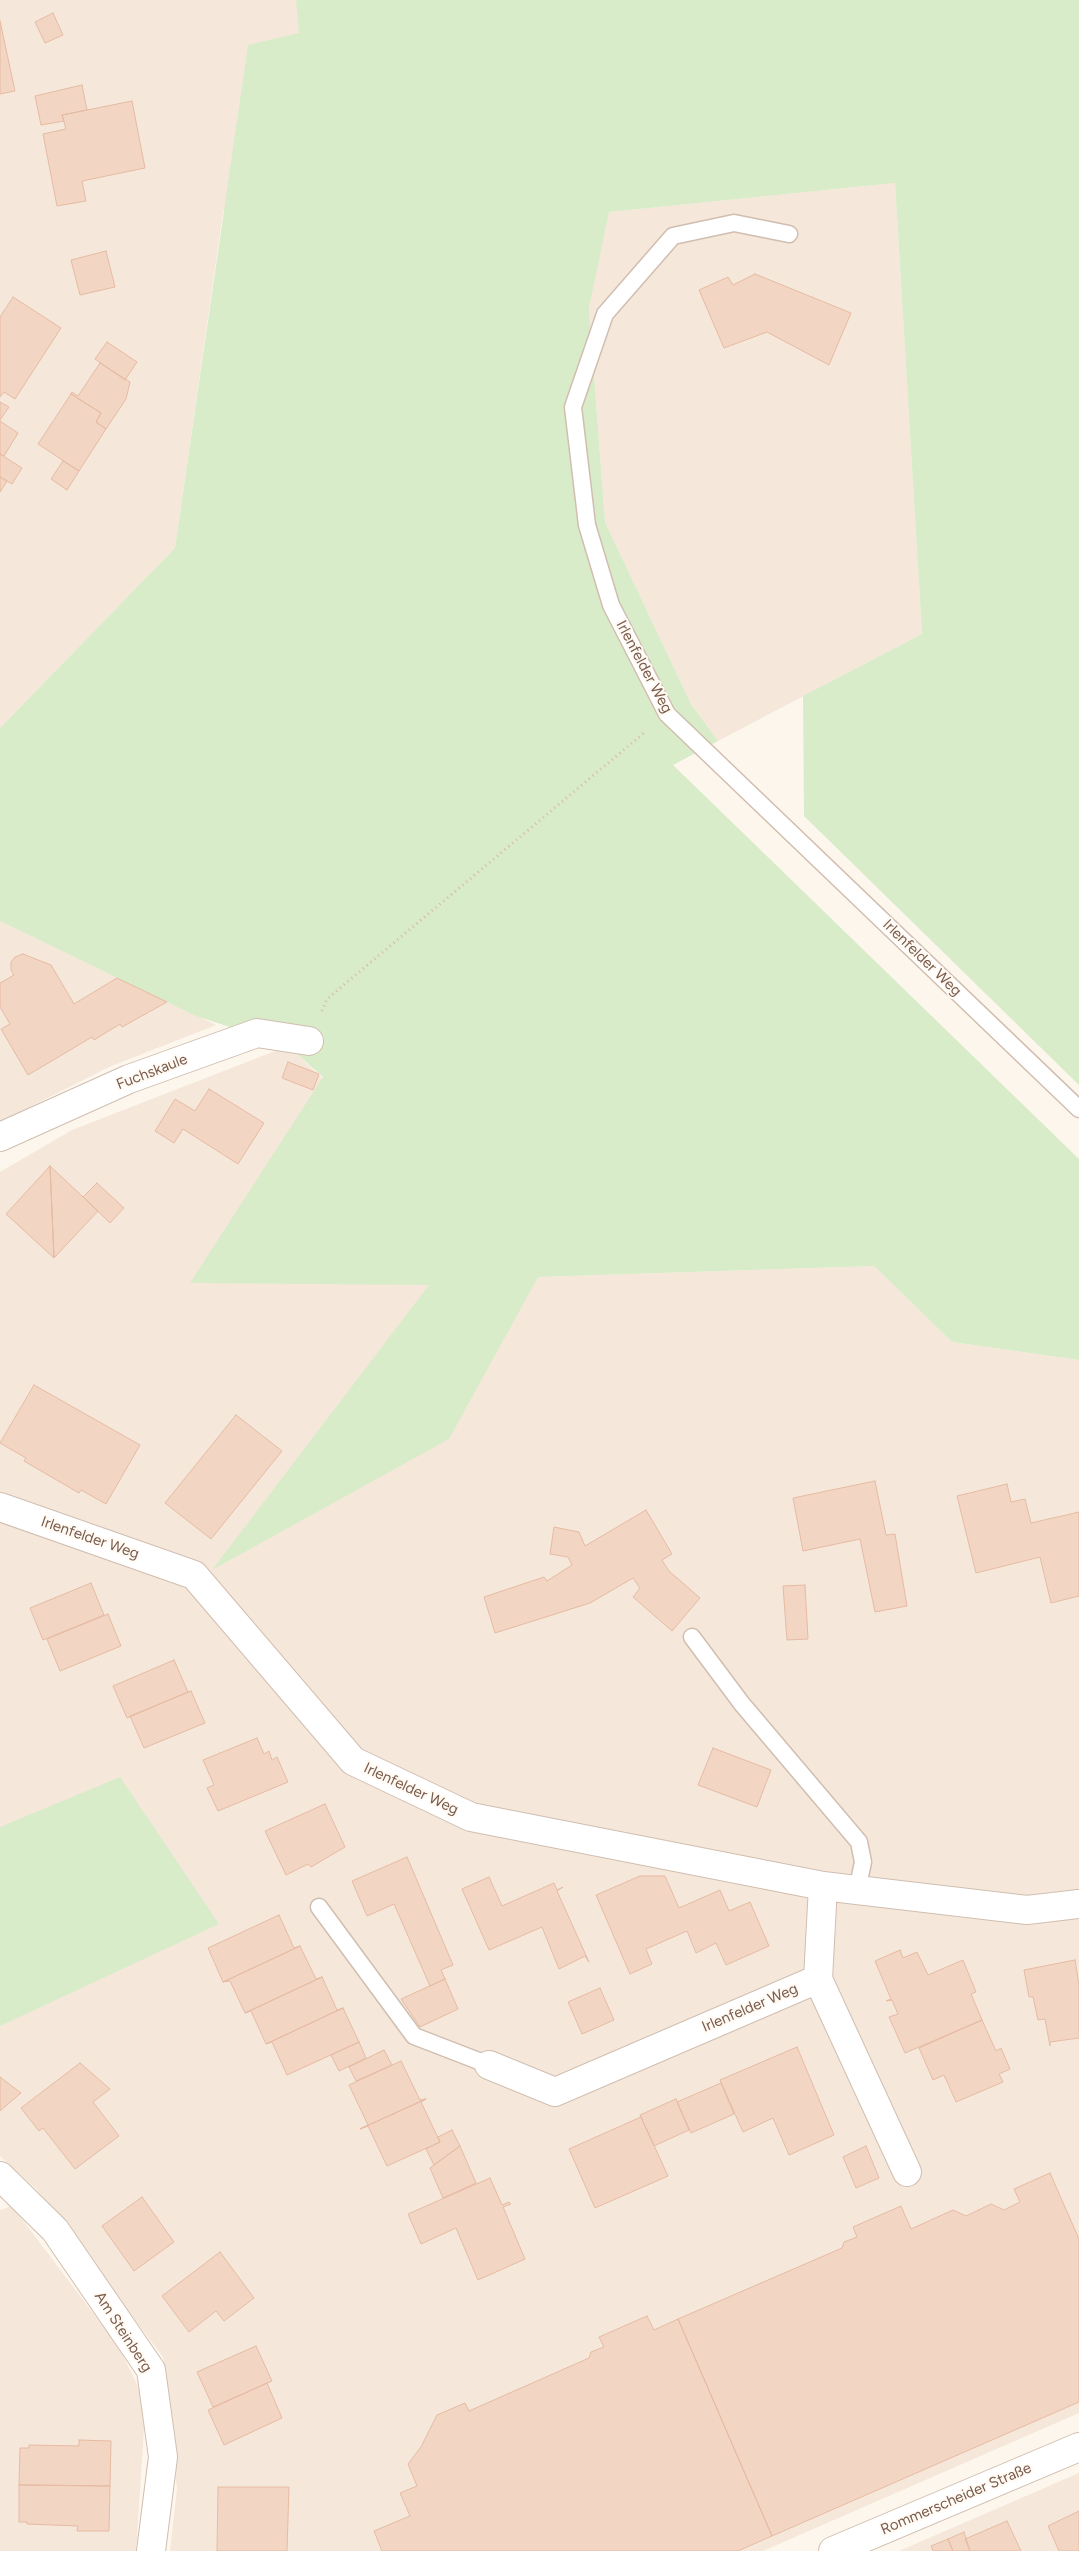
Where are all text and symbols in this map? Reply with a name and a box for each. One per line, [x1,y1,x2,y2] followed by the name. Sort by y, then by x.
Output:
[612,618,676,716] street label: Irlenfelder Weg
[879,916,965,1000] street label: Irlenfelder Weg
[114,1050,190,1094] street label: Fuchskaule
[39,1513,141,1563] street label: Irlenfelder Weg
[361,1759,461,1819] street label: Irlenfelder Weg
[699,1980,801,2036] street label: Irlenfelder Weg
[90,2288,156,2376] street label: Am Steinberg
[878,2459,1034,2539] street label: Rommerscheider Straße

